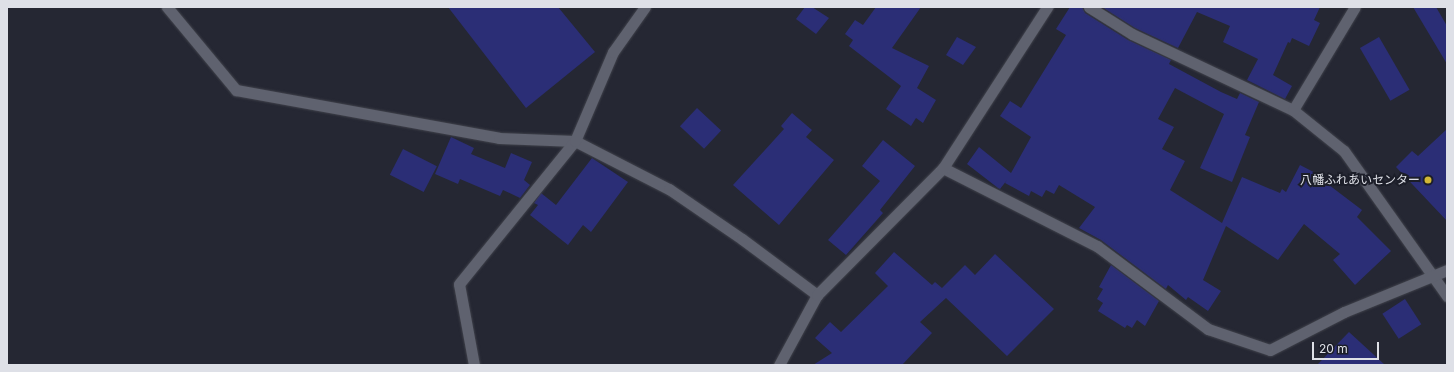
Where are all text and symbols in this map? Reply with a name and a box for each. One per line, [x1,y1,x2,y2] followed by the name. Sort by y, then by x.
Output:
[1300,173,1420,187] place label: 八幡ふれあいセンター
[1423,175,1433,185] marker: 八幡ふれあいセンター
[1314,334,1381,360] scale bar
[1319,341,1348,356] text: 20 m

